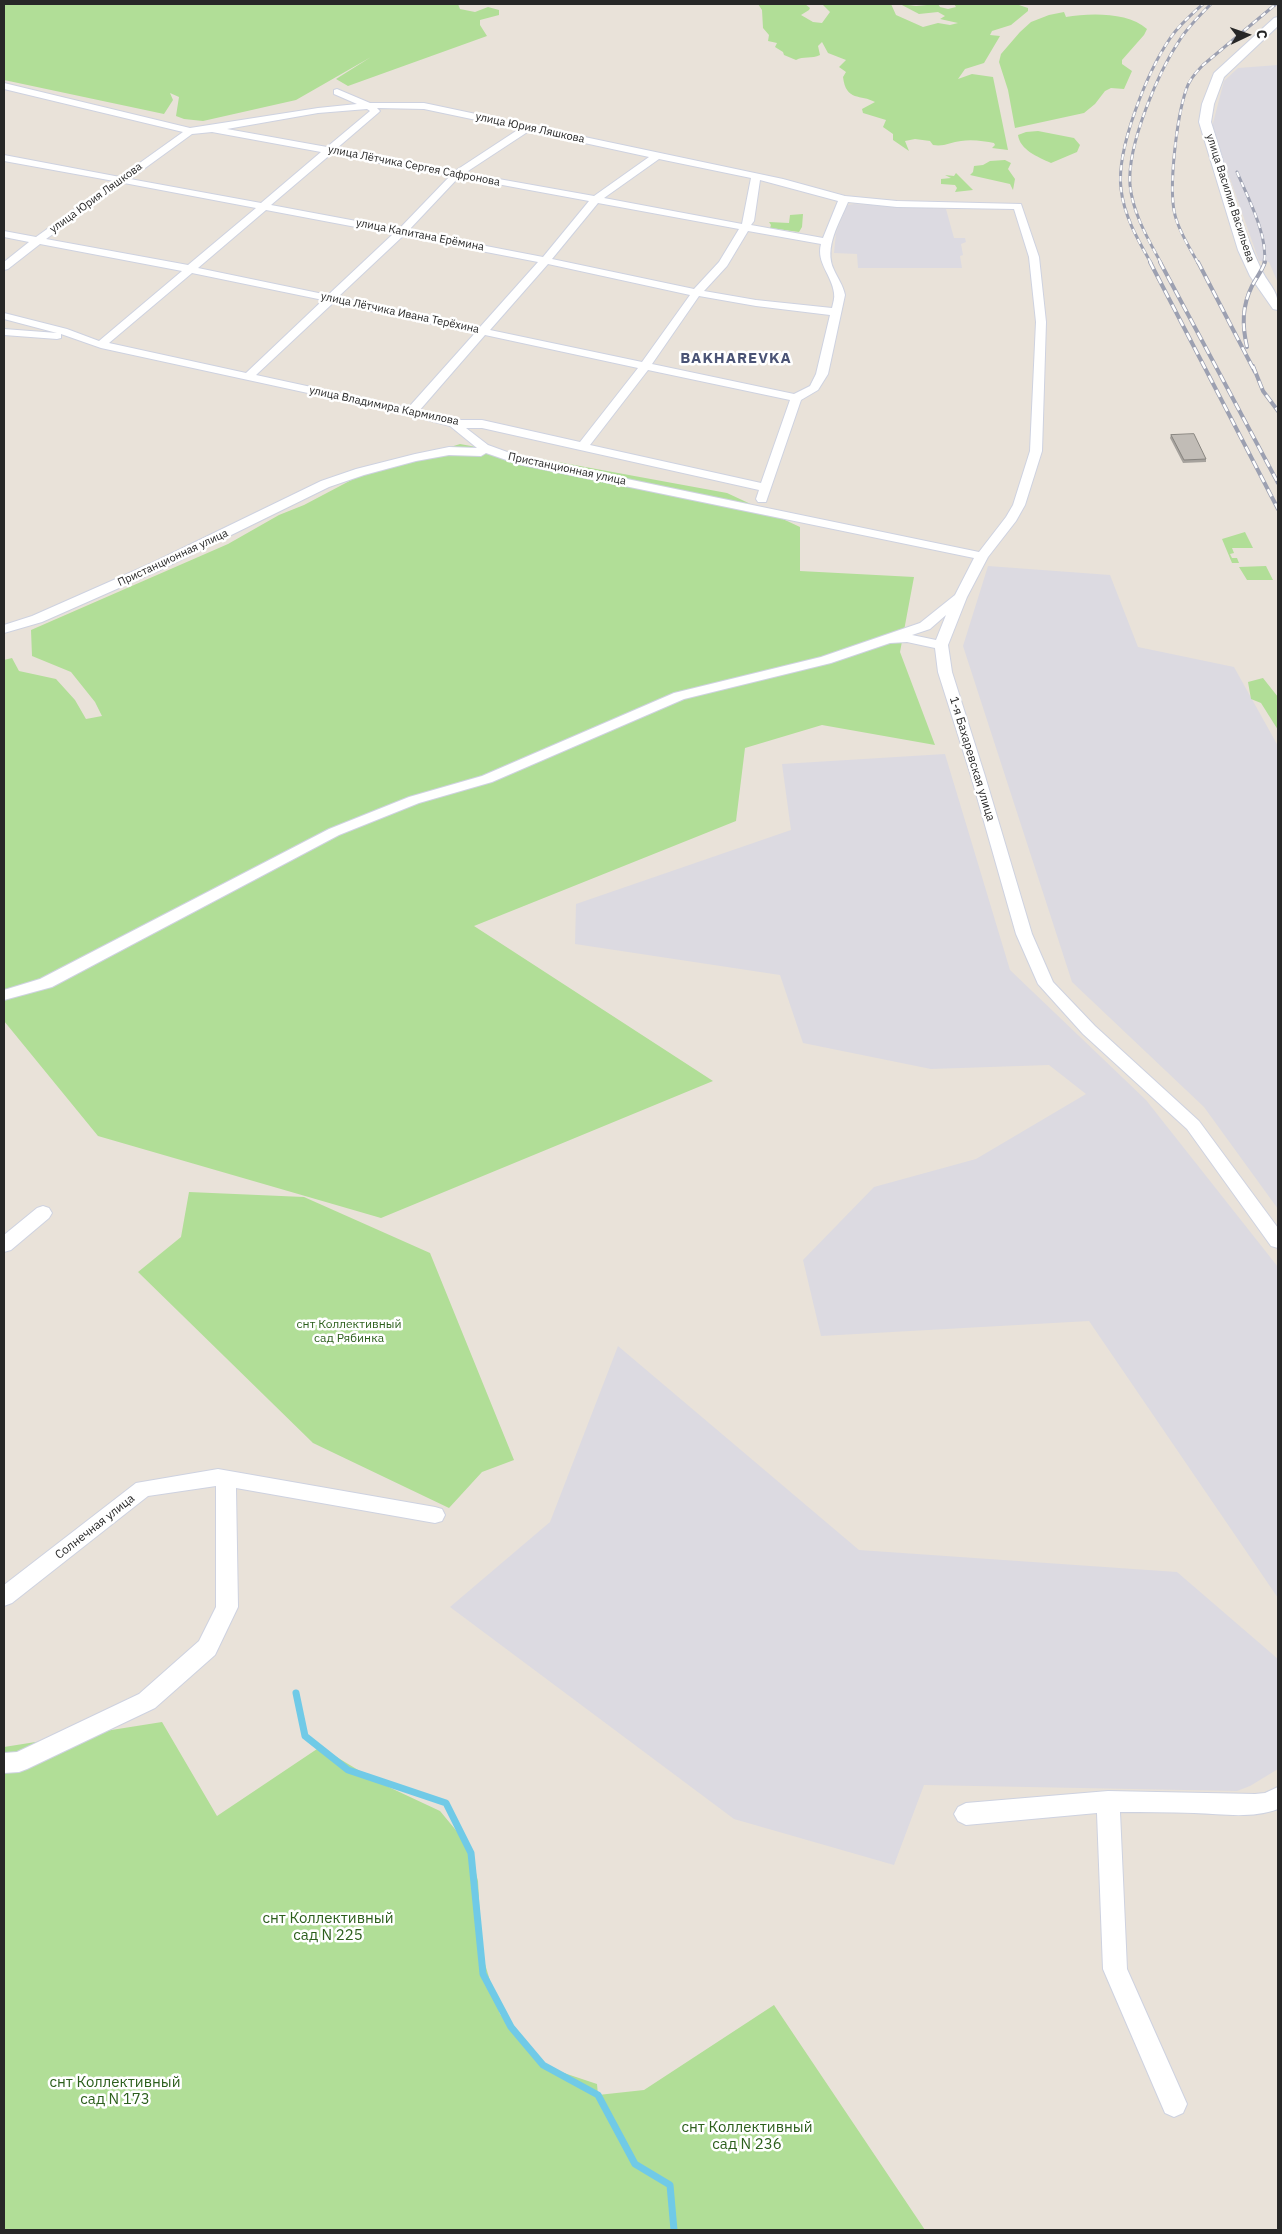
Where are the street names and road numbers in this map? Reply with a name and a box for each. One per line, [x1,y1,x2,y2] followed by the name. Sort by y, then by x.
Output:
[474,110,586,146] street label: улица Юрия Ляшкова
[1203,132,1257,264] street label: улица Василия Васильева
[327,143,501,189] street label: улица Лётчика Сергея Сафронова
[47,160,145,236] street label: улица Юрия Ляшкова
[355,216,485,254] street label: улица Капитана Ерёмина
[320,290,480,336] street label: улица Лётчика Ивана Терёхина
[308,384,460,428] street label: улица Владимира Кармилова
[507,450,627,488] street label: Пристанционная улица
[116,527,230,589] street label: Пристанционная улица
[946,695,998,823] street label: 1-я Бахаревская улица
[52,1491,138,1563] street label: Солнечная улица

